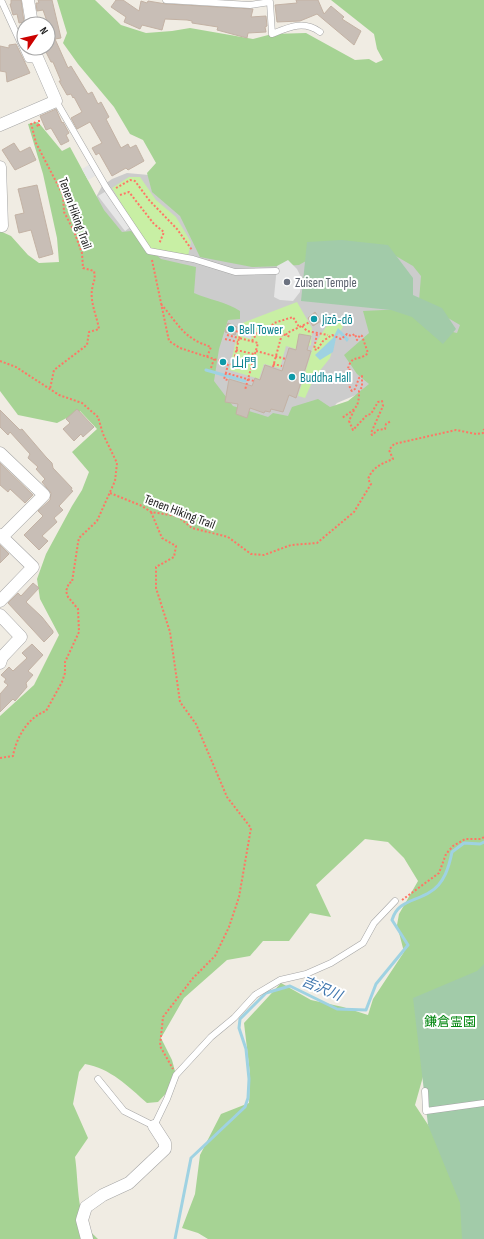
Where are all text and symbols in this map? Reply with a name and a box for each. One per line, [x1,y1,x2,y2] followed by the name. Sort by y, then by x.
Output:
[16,16,56,56] north arrow
[37,25,51,37] text: N
[55,175,95,251] street label: Tenen Hiking Trail
[295,275,357,291] place label: Zuisen Temple
[282,277,292,287] marker: Zuisen Temple
[321,312,353,328] place label: Jizō-dō
[309,314,319,324] marker: Jizō-dō
[239,322,283,338] place label: Bell Tower
[226,324,236,334] marker: Bell Tower
[231,355,257,371] place label: 山門
[218,357,228,367] marker: 山門
[300,370,351,386] place label: Buddha Hall
[287,372,297,382] marker: Buddha Hall
[142,491,218,533] street label: Tenen Hiking Trail
[299,972,346,1005] water label: 吉沢川
[424,1014,476,1030] park label: 鎌倉霊園

